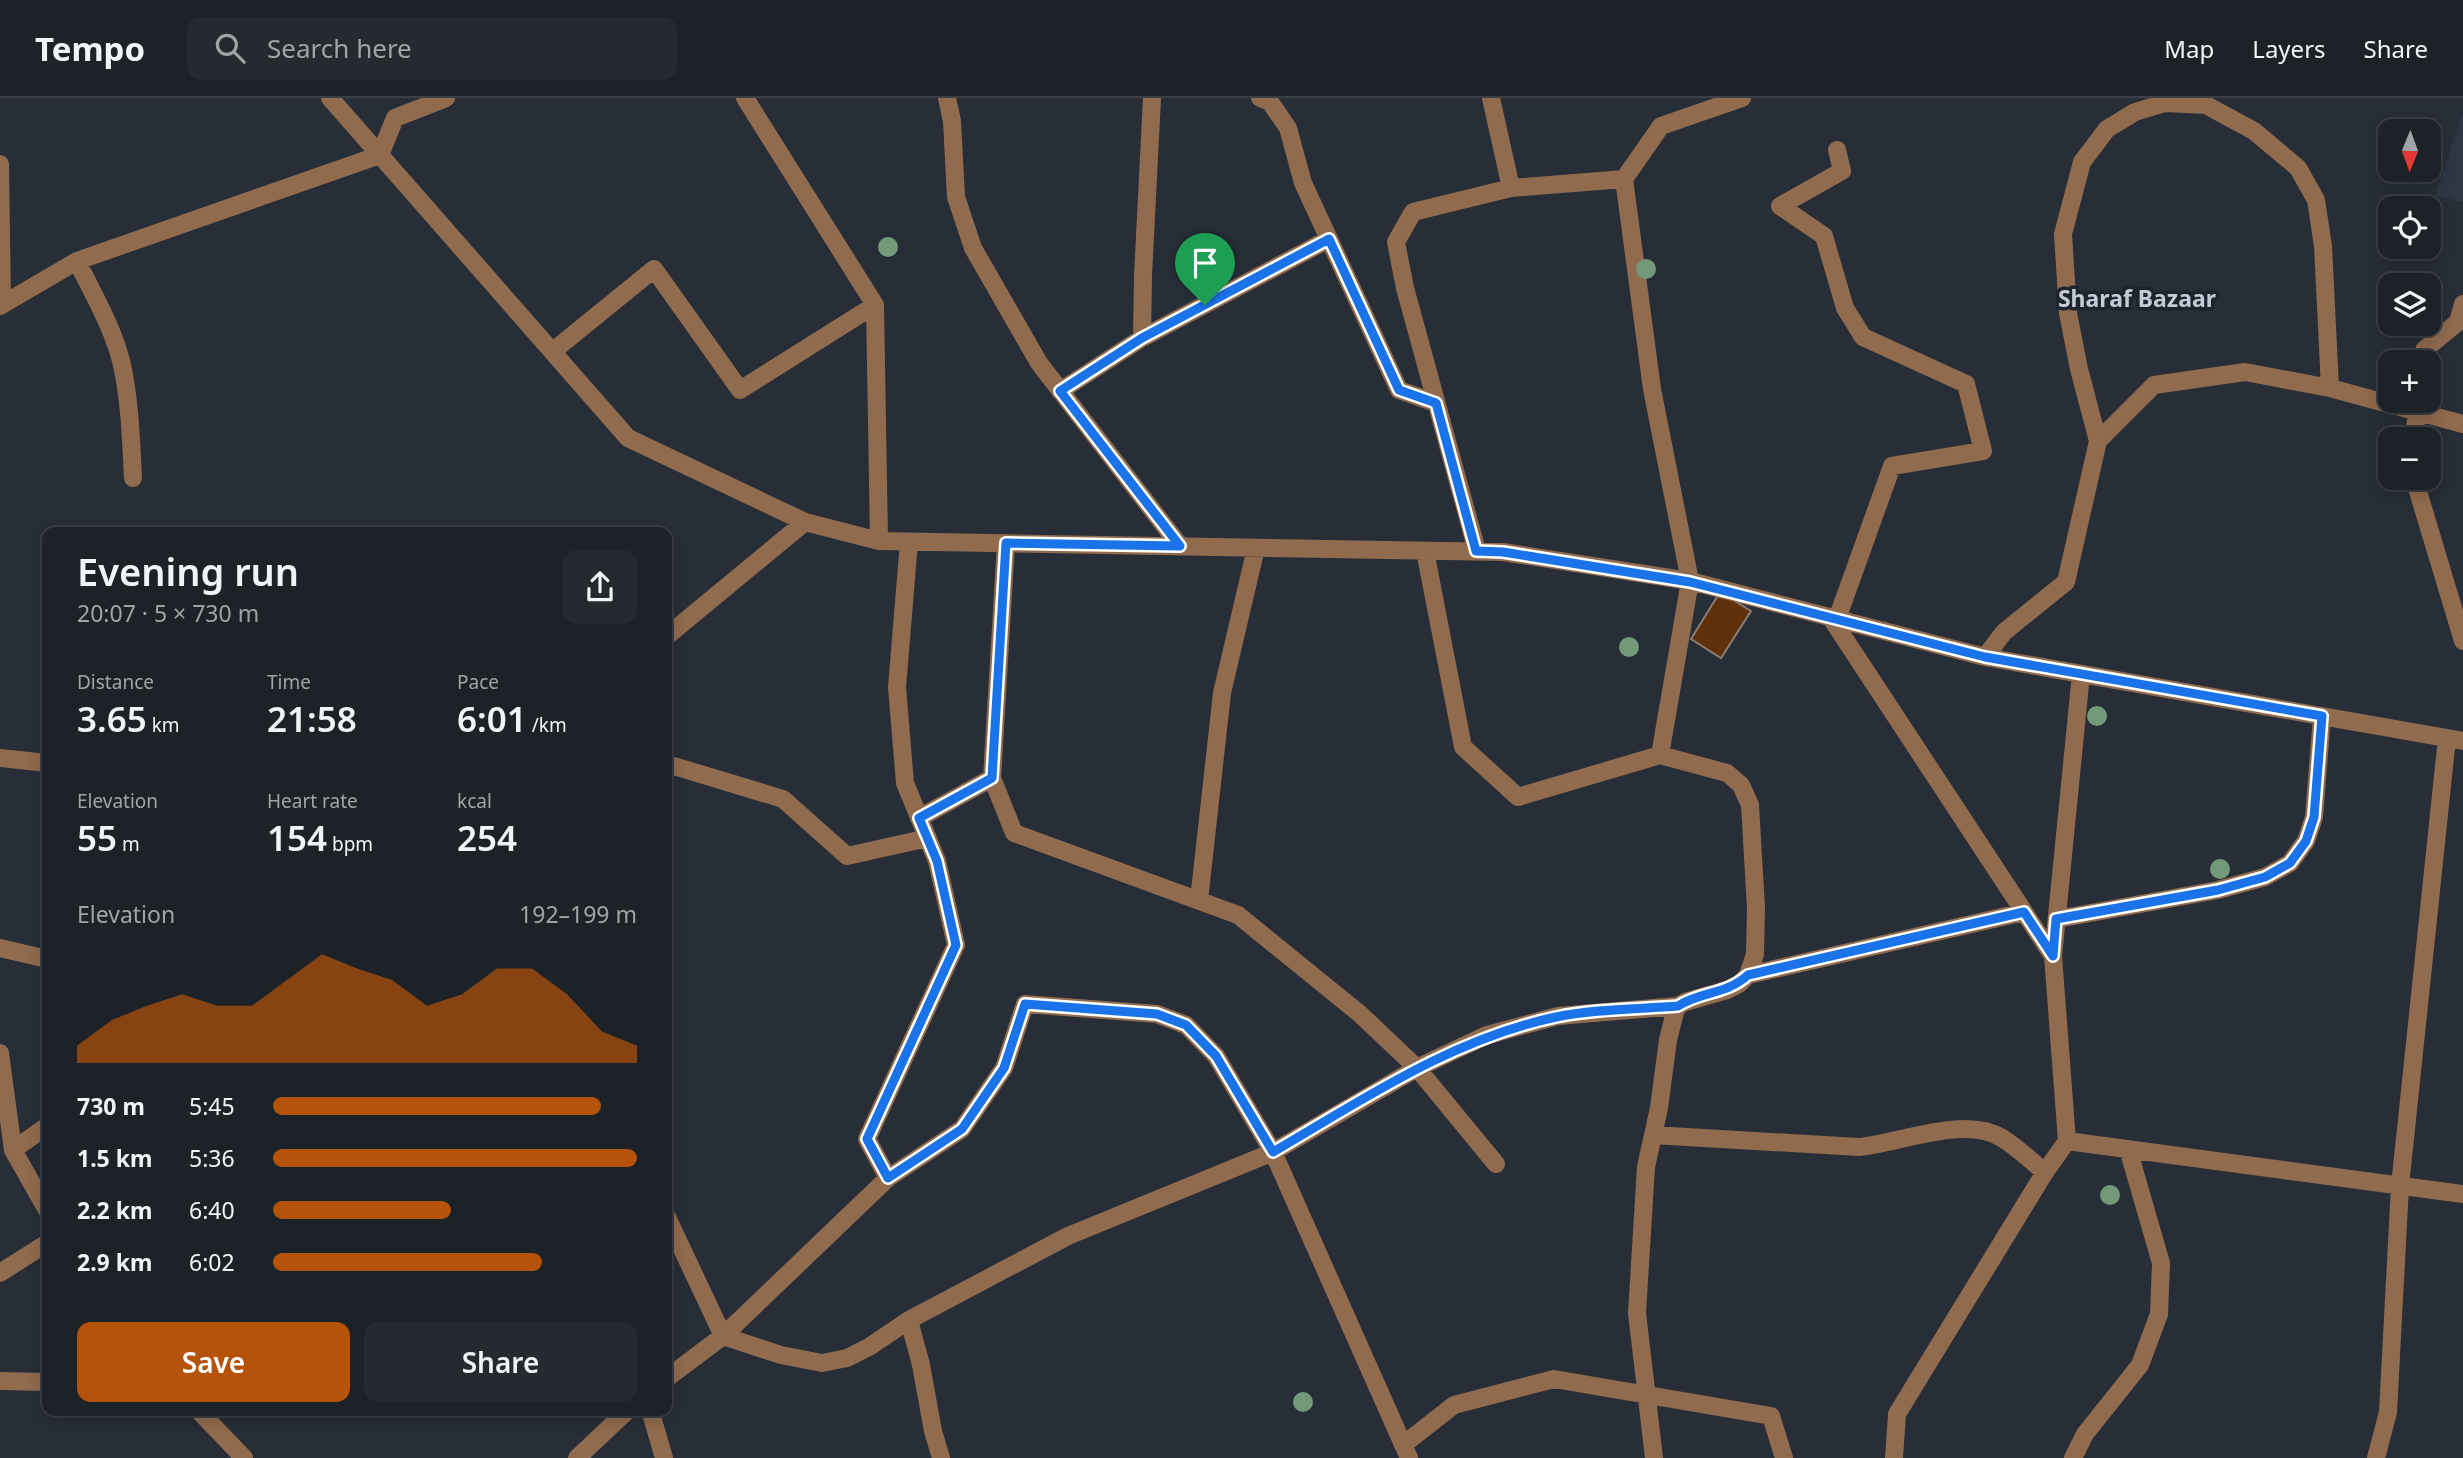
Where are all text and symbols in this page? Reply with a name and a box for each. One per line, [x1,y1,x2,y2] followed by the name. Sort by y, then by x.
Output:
[187,17,677,80] search box
[35,26,145,71] text: Tempo
[211,29,249,67] icon: search
[267,30,412,66] text: Search here
[2164,32,2214,65] text: Map
[2252,32,2326,65] text: Layers
[2364,32,2428,65] text: Share
[2378,119,2441,182] north arrow
[2378,119,2441,490] map controls
[2378,196,2441,259] button: locate
[1175,233,1235,305] pin
[1186,244,1224,282] icon: arrive
[2378,273,2441,336] button: layers
[2058,282,2216,314] district label: Sharaf Bazaar
[2378,350,2441,413] button: +
[2378,427,2441,490] button: −
[77,545,299,597] text: Evening run
[563,550,637,624] button: share
[77,597,259,629] text: 20:07 · 5 × 730 m
[77,669,154,695] text: Distance
[267,669,311,695] text: Time
[457,669,499,695] text: Pace
[77,695,147,742] text: 3.65
[267,695,357,742] text: 21:58
[457,695,527,742] text: 6:01
[147,712,180,738] text: km
[527,712,567,738] text: /km
[77,788,158,814] text: Elevation
[267,788,358,814] text: Heart rate
[457,788,492,814] text: kcal
[77,814,117,861] text: 55
[267,814,327,861] text: 154
[457,814,517,861] text: 254
[117,831,140,857] text: m
[327,831,373,857] text: bpm
[77,898,175,930] text: Elevation
[519,898,637,930] text: 192–199 m
[77,1090,145,1122] text: 730 m
[189,1090,235,1122] text: 5:45
[77,1142,152,1174] text: 1.5 km
[189,1142,235,1174] text: 5:36
[77,1194,152,1226] text: 2.2 km
[189,1194,235,1226] text: 6:40
[77,1246,152,1278] text: 2.9 km
[189,1246,235,1278] text: 6:02
[77,1322,350,1402] button: Save
[364,1322,637,1402] button: Share

